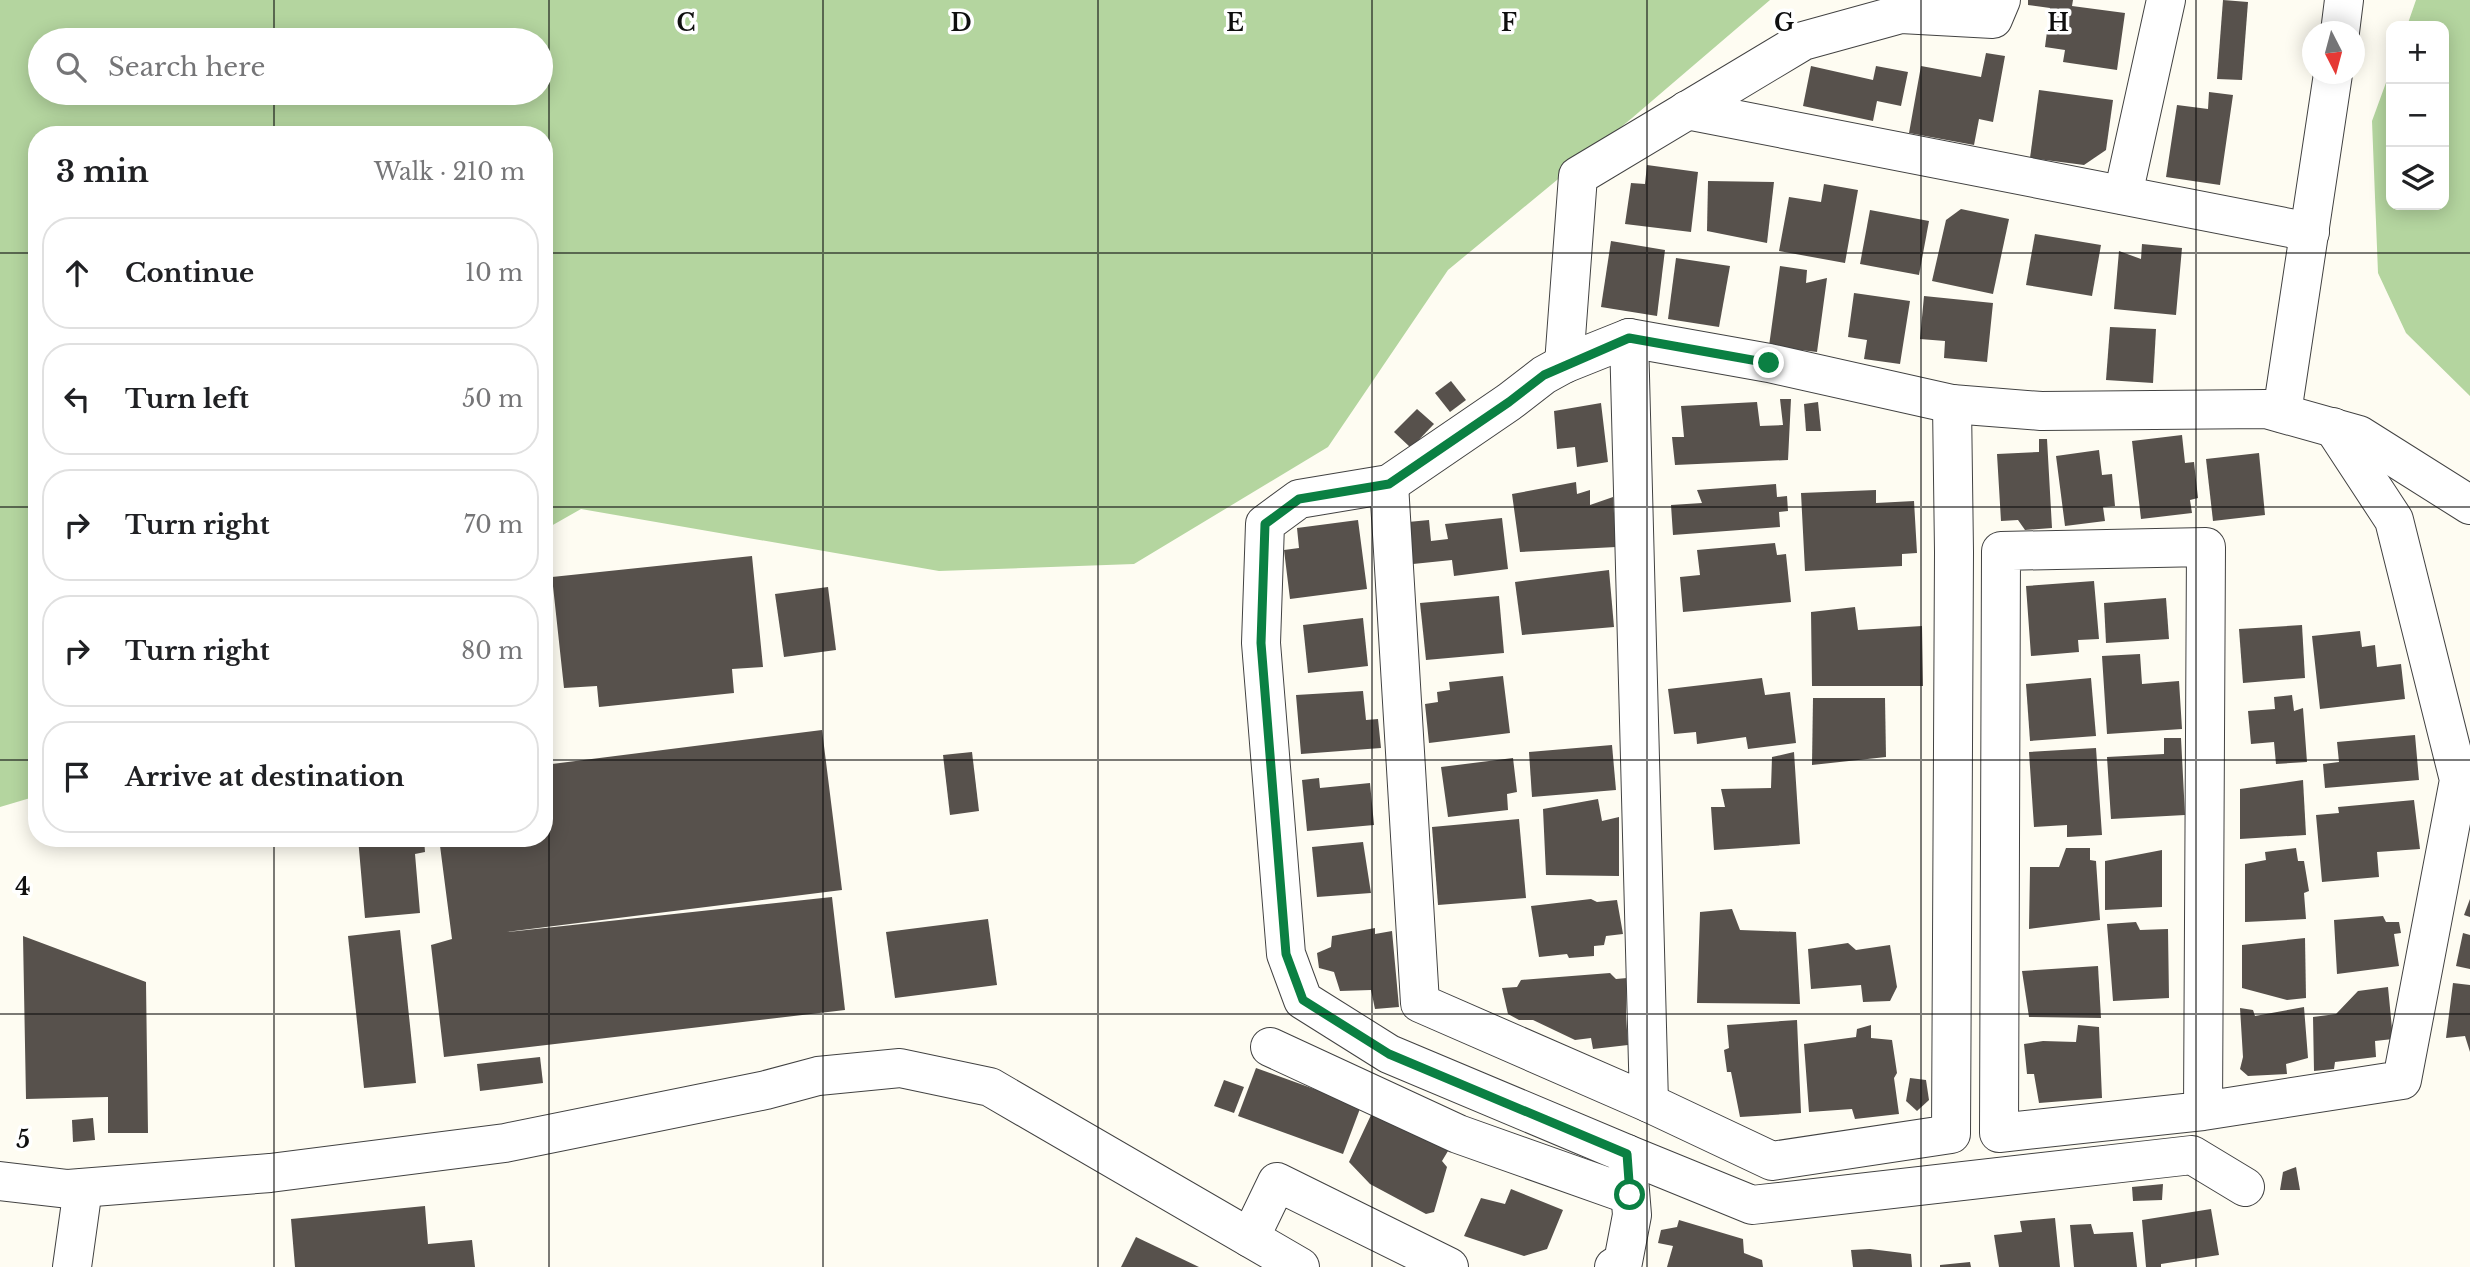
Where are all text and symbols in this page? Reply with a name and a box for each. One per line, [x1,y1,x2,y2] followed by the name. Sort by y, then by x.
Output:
[677,9,695,37] text: C
[950,9,972,37] text: D
[1226,9,1244,37] text: E
[1501,9,1517,37] text: F
[1774,9,1794,37] text: G
[2047,9,2069,37] text: H
[2302,21,2365,84] north arrow
[2386,21,2449,210] map controls
[2386,21,2449,84] button: +
[28,28,553,105] search box
[52,48,90,86] icon: search
[108,51,265,83] text: Search here
[2386,84,2449,147] button: −
[2386,147,2449,210] button: layers
[56,153,149,190] text: 3 min
[374,158,525,186] text: Walk · 210 m
[58,254,96,292] icon: ahead
[125,257,254,289] text: Continue
[465,259,523,287] text: 10 m
[1753,347,1784,378] route end
[58,380,96,418] icon: left
[125,383,249,415] text: Turn left
[462,385,523,413] text: 50 m
[58,506,96,544] icon: right
[125,509,270,541] text: Turn right
[464,511,523,539] text: 70 m
[58,632,96,670] icon: right
[125,635,270,667] text: Turn right
[461,637,523,665] text: 80 m
[58,758,96,796] icon: arrive
[125,761,405,793] text: Arrive at destination
[15,873,31,901] text: 4
[16,1126,30,1154] text: 5
[1614,1179,1645,1210] route start

